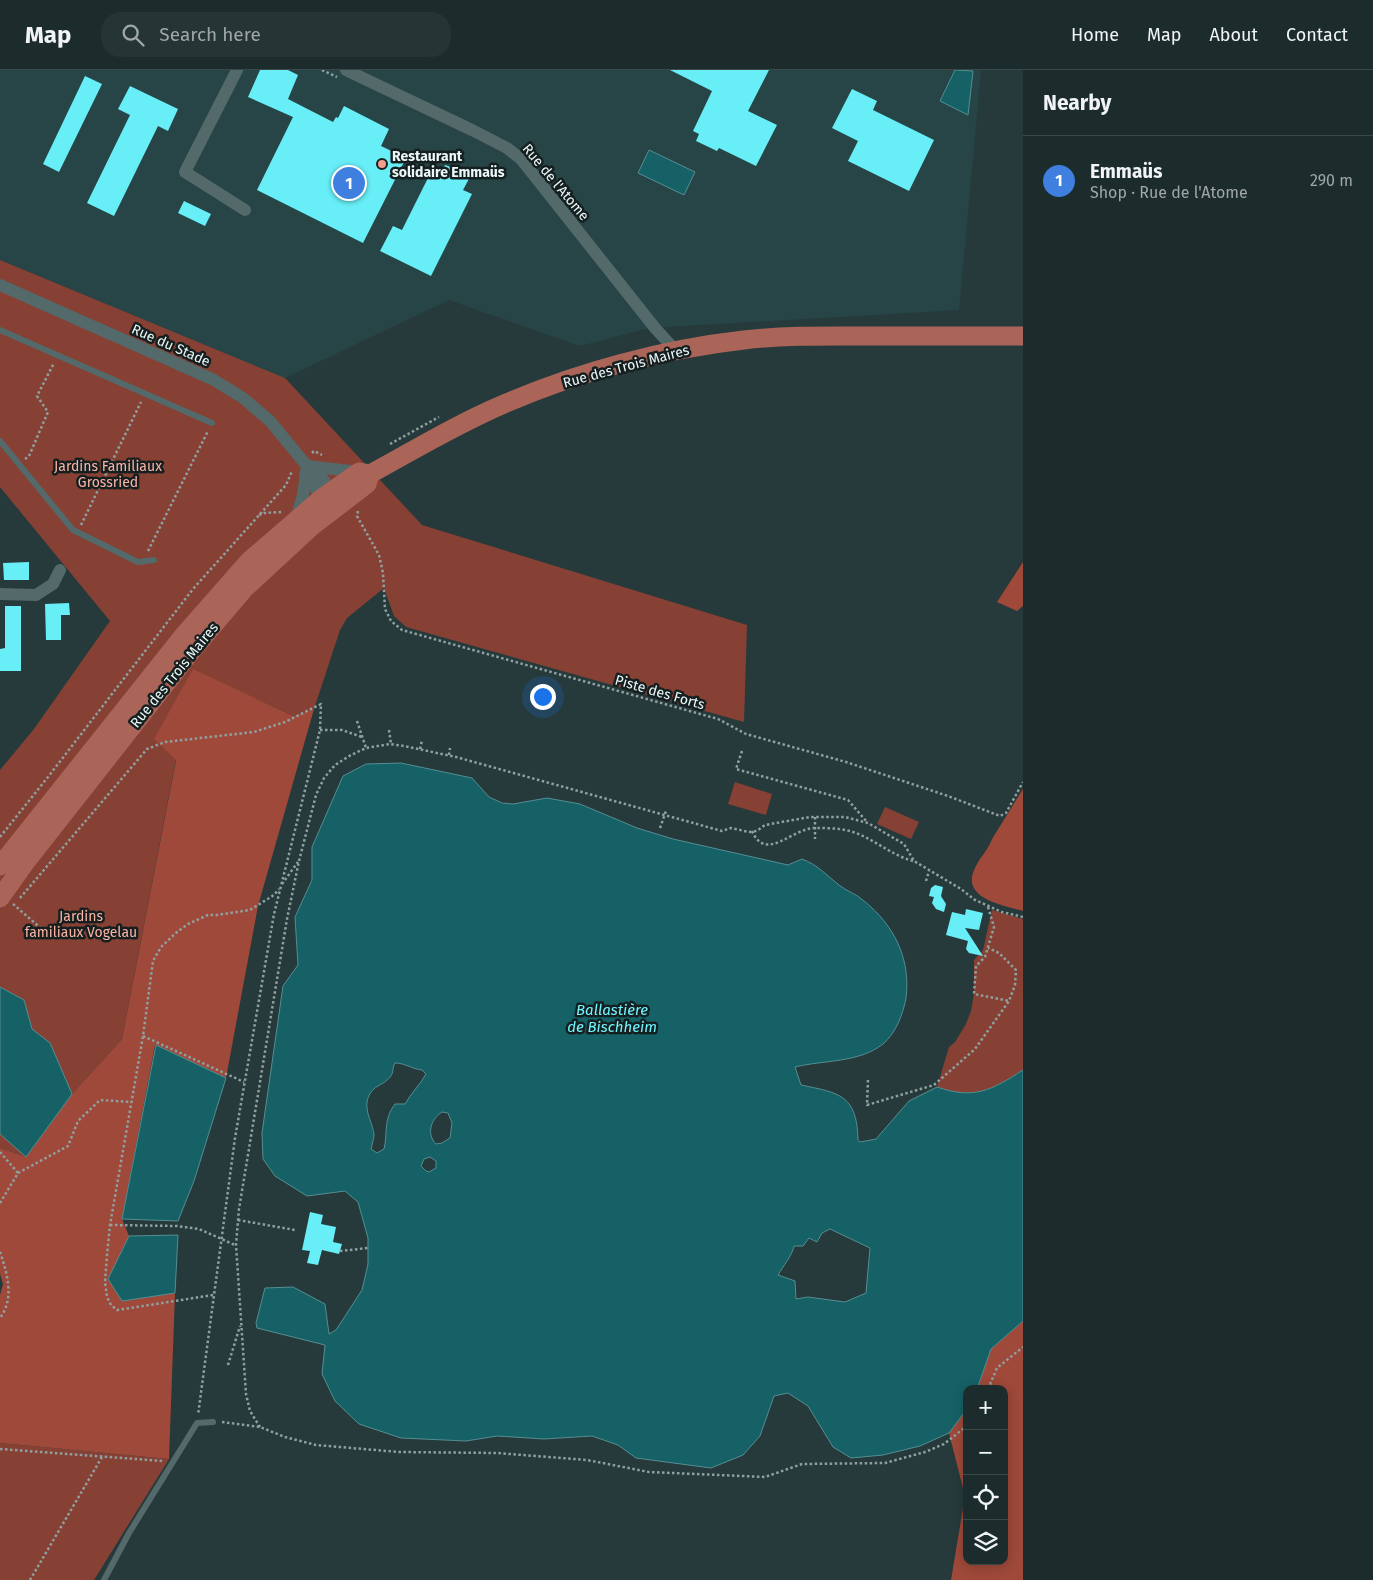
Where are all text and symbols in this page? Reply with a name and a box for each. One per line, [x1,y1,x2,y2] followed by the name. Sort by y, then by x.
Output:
[101,12,451,57] search box
[25,21,71,49] text: Map
[119,21,147,49] icon: search
[159,23,261,46] text: Search here
[1071,24,1119,46] text: Home
[1147,24,1181,46] text: Map
[1209,24,1258,46] text: About
[1286,24,1348,46] text: Contact
[1043,90,1111,116] text: Nearby
[519,141,593,224] street label: Rue de l'Atome
[392,148,505,181] place label: Restaurant solidaire Emmaüs
[376,158,388,170] marker: Restaurant solidaire Emmaüs
[1090,160,1162,183] text: Emmaüs
[333,164,365,202] pin: 1
[1055,171,1063,190] text: 1
[1310,171,1353,190] text: 290 m
[1090,183,1248,202] text: Shop · Rue de l'Atome
[129,321,213,370] street label: Rue du Stade
[561,341,692,392] street label: Rue des Trois Maires
[54,458,162,491] park label: Jardins Familiaux Grossried
[127,619,222,731] street label: Rue des Trois Maires
[613,672,707,714] street label: Piste des Forts
[530,684,556,710] your location
[25,908,137,941] park label: Jardins familiaux Vogelau
[567,1001,657,1036] water label: Ballastière de Bischheim
[963,1385,1008,1565] map controls
[963,1385,1008,1430] button: +
[963,1430,1008,1475] button: −
[963,1475,1008,1520] button: locate
[963,1520,1008,1565] button: layers

